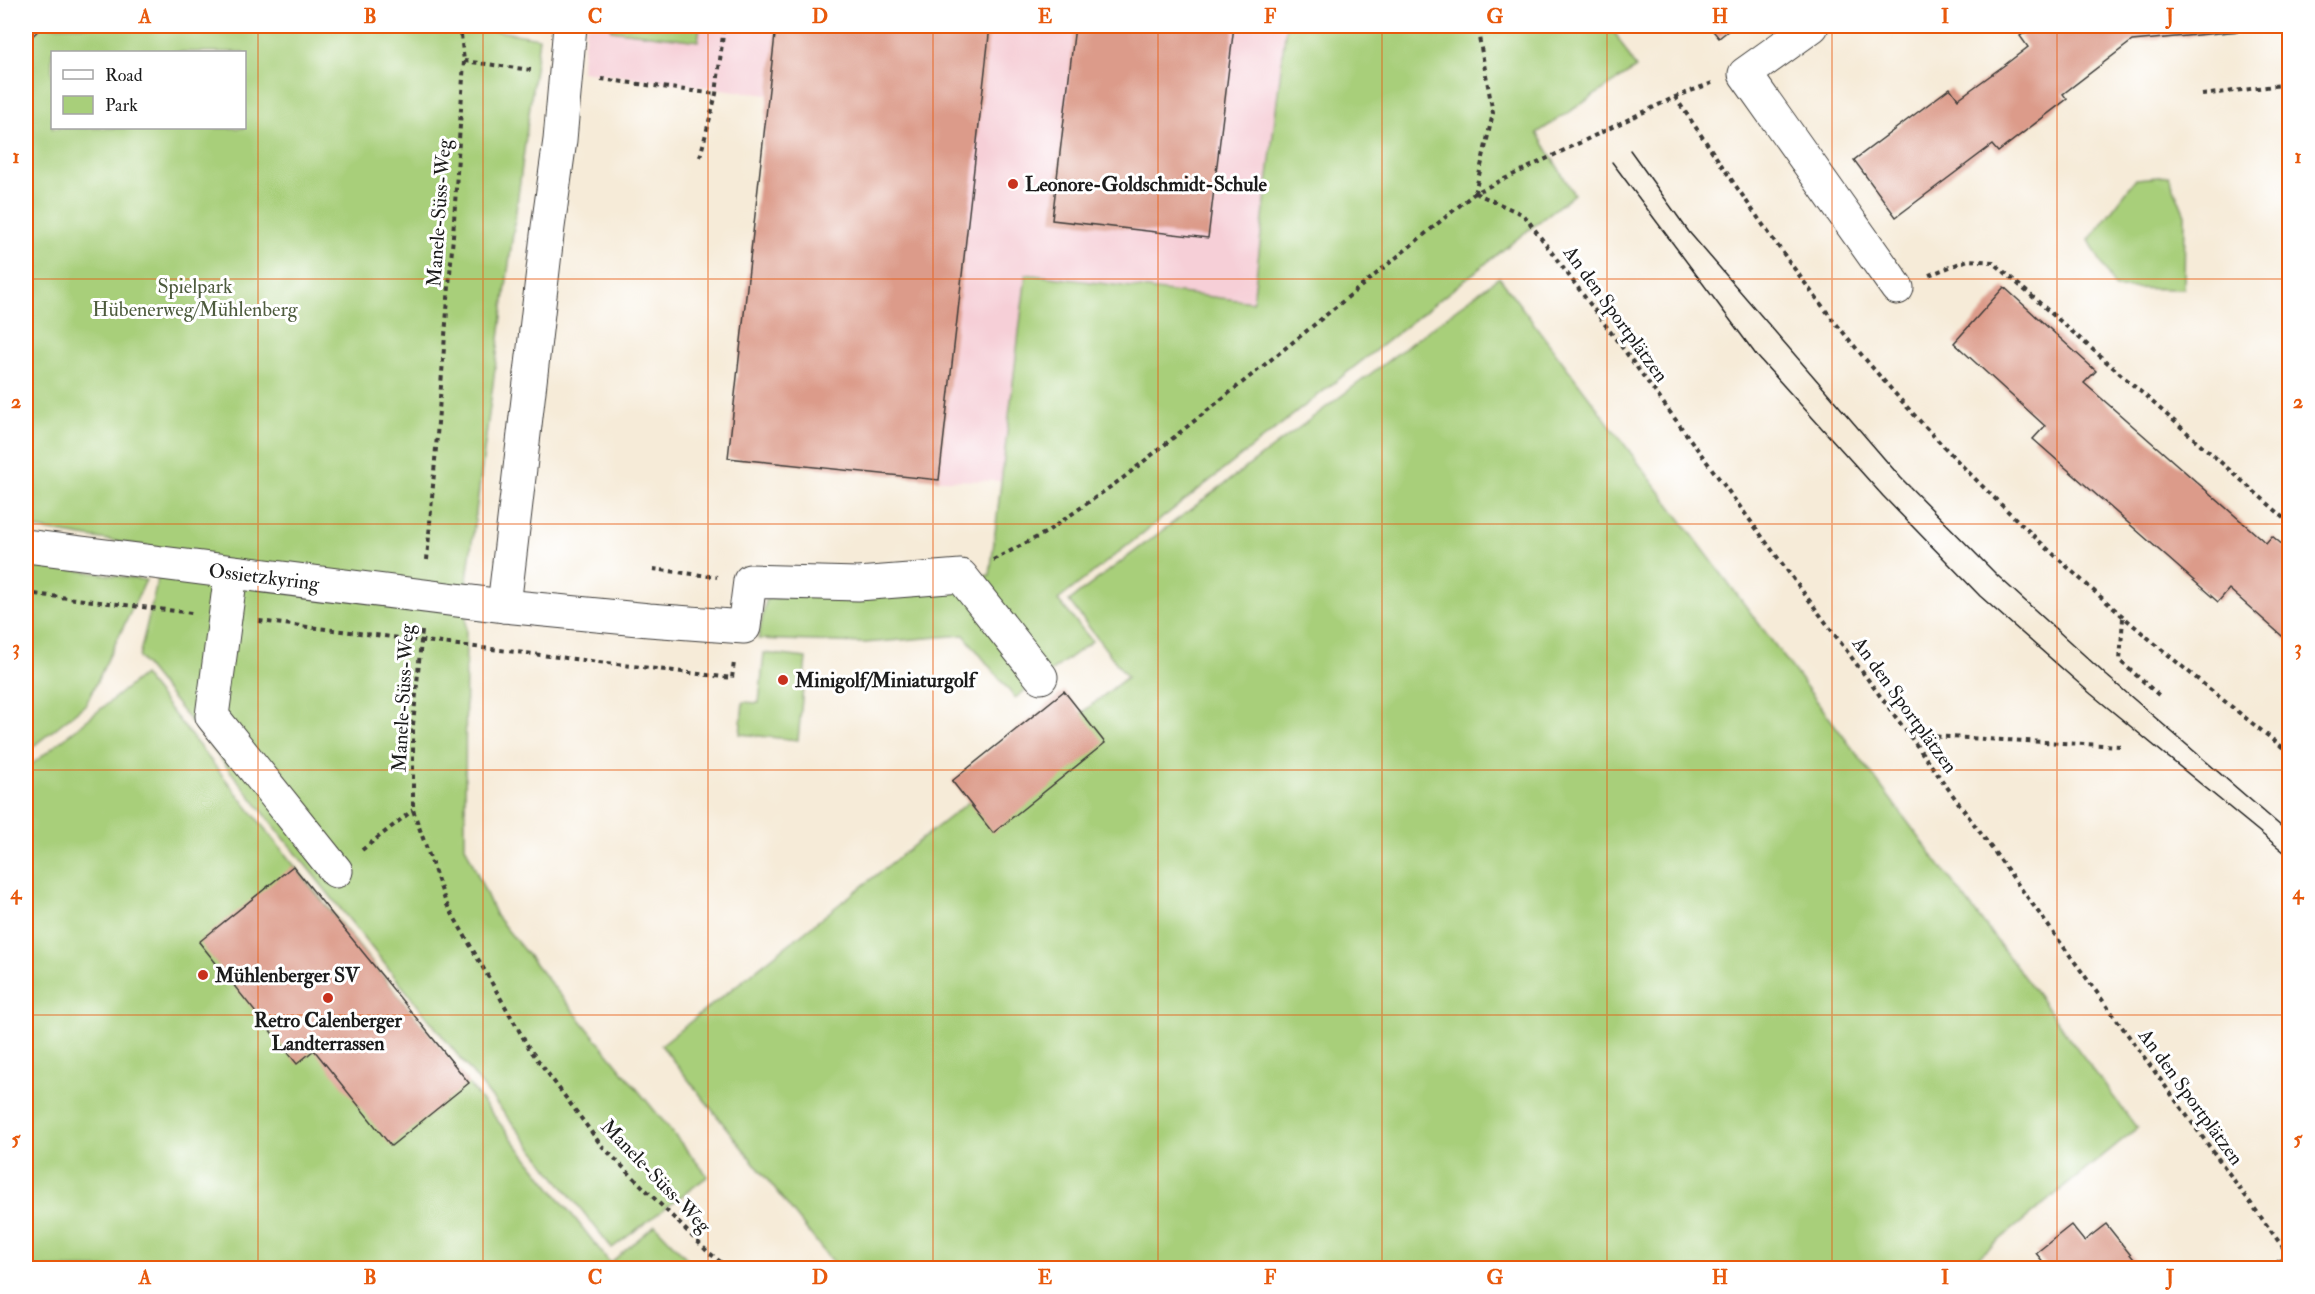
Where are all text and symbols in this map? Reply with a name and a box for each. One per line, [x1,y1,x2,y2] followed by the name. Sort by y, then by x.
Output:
[138,4,152,29] text: A
[363,4,377,29] text: B
[588,4,602,29] text: C
[812,4,828,29] text: D
[1038,4,1053,29] text: E
[1264,4,1277,29] text: F
[1487,4,1504,29] text: G
[1712,4,1728,29] text: H
[1941,4,1949,29] text: I
[2165,4,2174,29] text: J
[51,51,246,129] legend
[105,64,143,87] text: Road
[105,94,138,117] text: Park
[421,137,457,288] street label: Manele-Süss-Weg
[12,144,20,169] text: 1
[2294,144,2302,169] text: 1
[1025,172,1268,197] place label: Leonore-Goldschmidt-Schule
[1006,177,1020,191] marker: Leonore-Goldschmidt-Schule
[1557,240,1674,388] street label: An den Sportplätzen
[92,274,299,322] park label: Spielpark Hübenerweg/Mühlenberg
[11,389,21,414] text: 2
[2293,389,2303,414] text: 2
[207,558,322,596] street label: Ossietzkyring
[387,622,419,773] street label: Manele-Süss-Weg
[1846,631,1963,779] street label: An den Sportplätzen
[12,635,20,660] text: 3
[2294,635,2302,660] text: 3
[794,668,979,694] place label: Minigolf/Miniaturgolf
[776,673,790,687] marker: Minigolf/Miniaturgolf
[10,880,23,905] text: 4
[2292,880,2305,905] text: 4
[214,963,361,989] place label: Mühlenberger SV
[196,968,210,982] marker: Mühlenberger SV
[321,991,335,1005] marker: Retro Calenberger Landterrassen
[254,1008,402,1056] place label: Retro Calenberger Landterrassen
[2132,1023,2249,1171] street label: An den Sportplätzen
[595,1114,717,1239] street label: Manele-Süss-Weg
[12,1126,22,1151] text: 5
[2294,1126,2304,1151] text: 5
[138,1265,152,1290] text: A
[363,1265,377,1290] text: B
[588,1265,602,1290] text: C
[812,1265,828,1290] text: D
[1038,1265,1053,1290] text: E
[1264,1265,1277,1290] text: F
[1487,1265,1504,1290] text: G
[1712,1265,1728,1290] text: H
[1941,1265,1949,1290] text: I
[2165,1265,2174,1290] text: J

